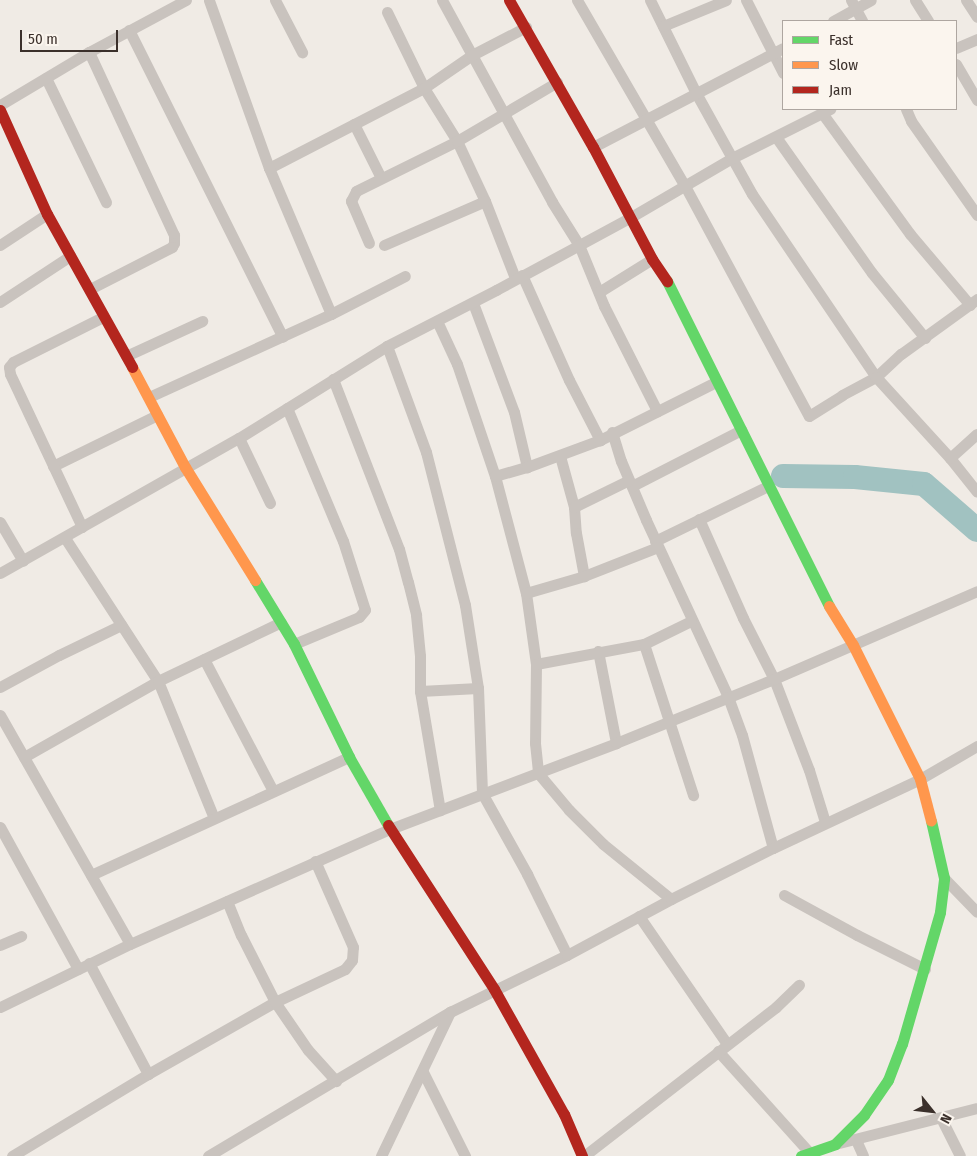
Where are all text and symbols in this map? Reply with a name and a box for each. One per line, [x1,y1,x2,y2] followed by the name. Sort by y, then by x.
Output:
[22,20,120,52] scale bar
[782,20,957,110] legend
[28,30,58,48] text: 50 m
[829,31,853,49] text: Fast
[829,56,858,74] text: Slow
[829,81,852,99] text: Jam
[907,1086,957,1136] north arrow
[936,1111,955,1126] text: N

